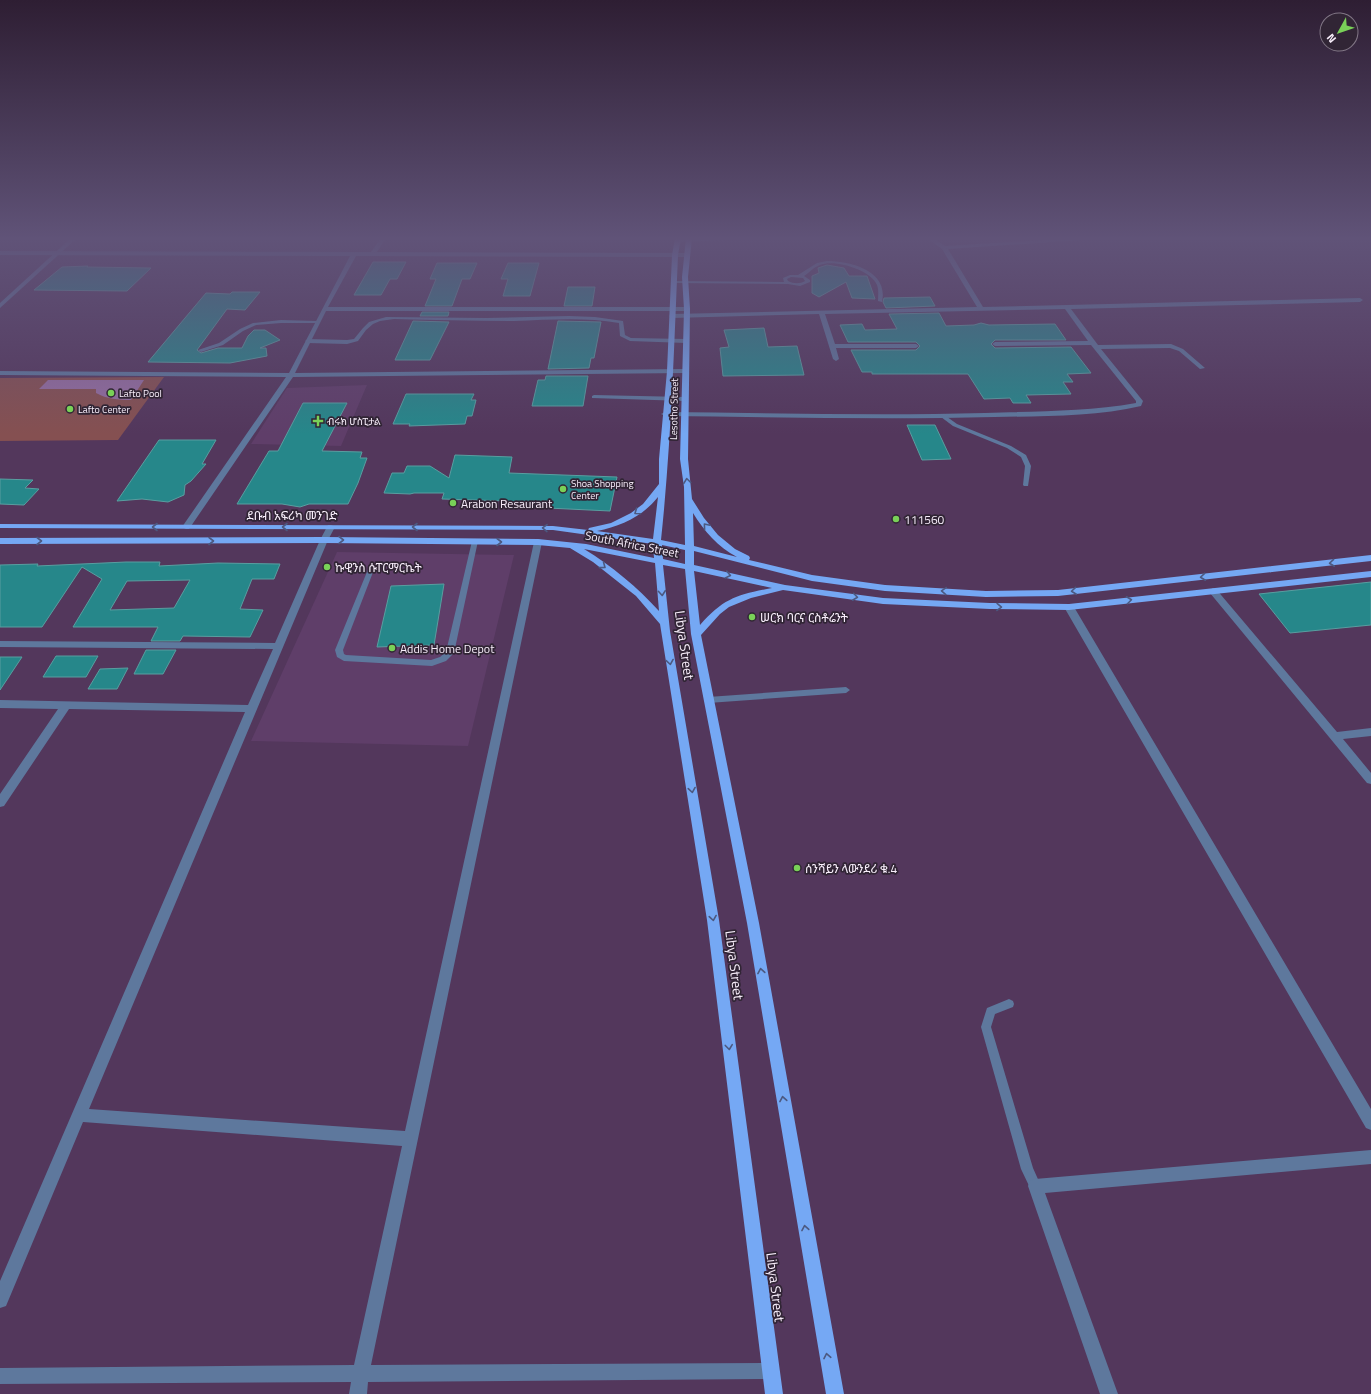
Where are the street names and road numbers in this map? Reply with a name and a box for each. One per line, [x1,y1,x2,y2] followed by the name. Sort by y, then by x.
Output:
[666,377,682,440] street label: Lesotho Street
[246,506,338,525] street label: ደቡብ አፍሪካ መንገድ
[583,526,681,563] street label: South Africa Street
[670,609,700,681] street label: Libya Street
[720,929,750,1001] street label: Libya Street
[761,1251,791,1323] street label: Libya Street

